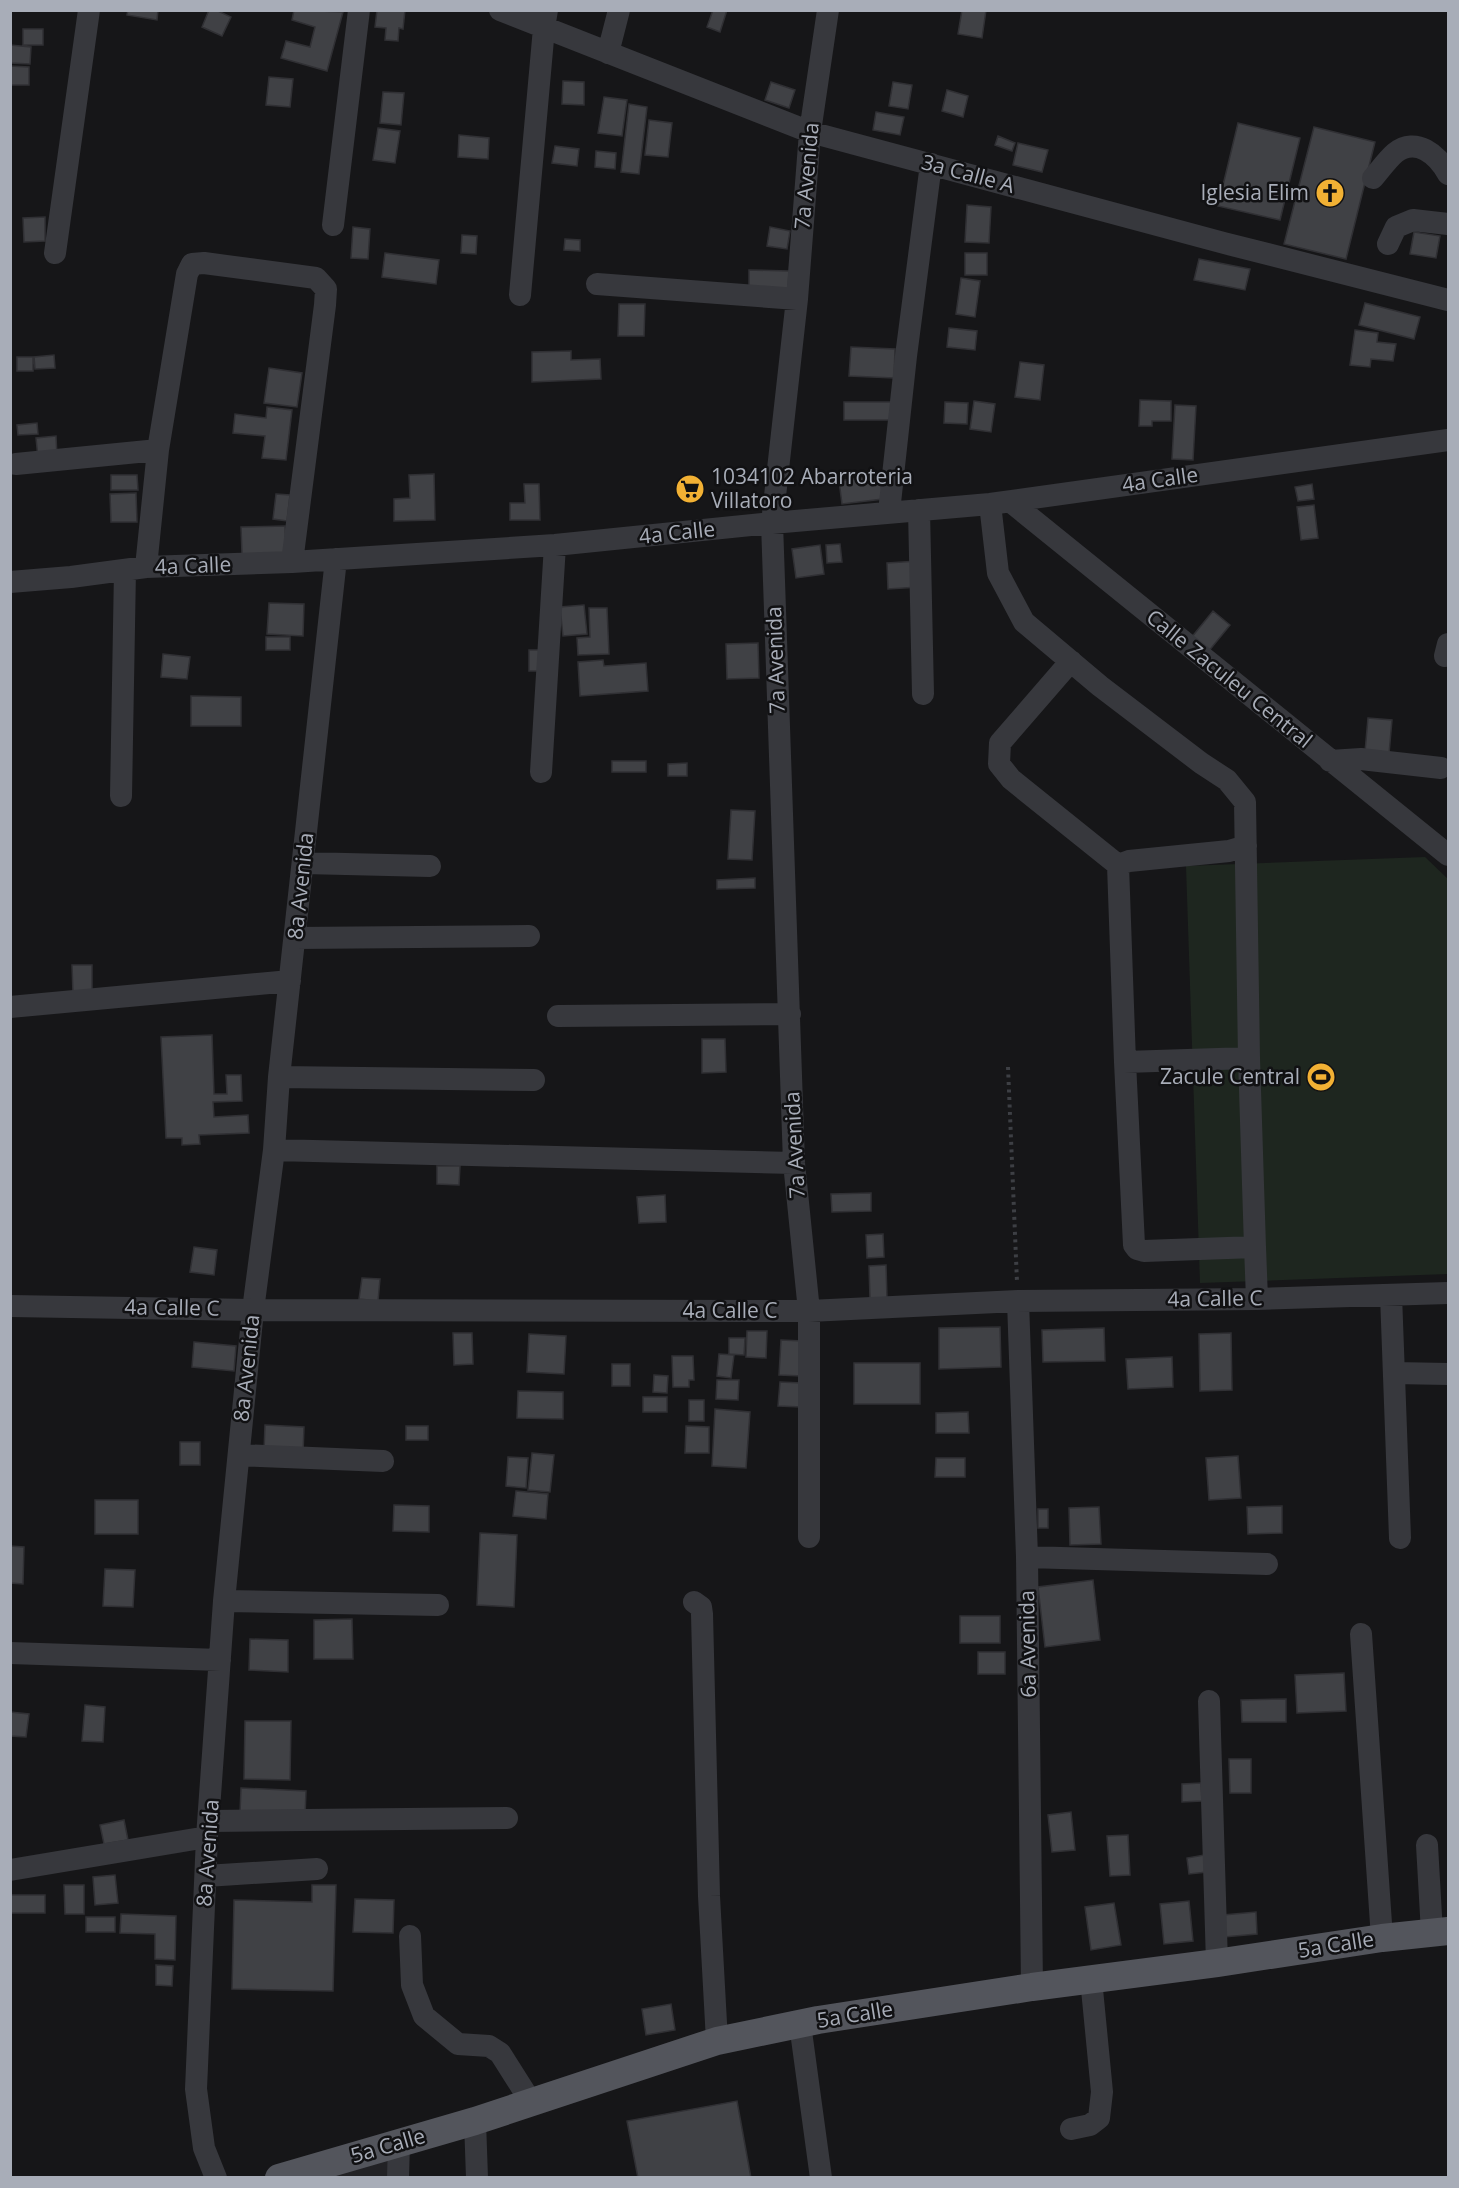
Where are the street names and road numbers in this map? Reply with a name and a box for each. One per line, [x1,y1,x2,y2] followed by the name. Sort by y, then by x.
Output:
[787,121,825,231] street label: 7a Avenida
[919,147,1019,199] street label: 3a Calle A
[1120,460,1200,498] street label: 4a Calle
[637,514,716,550] street label: 4a Calle
[154,550,232,580] street label: 4a Calle
[1141,603,1318,754] street label: Calle Zaculeu Central
[759,606,791,714] street label: 7a Avenida
[280,831,320,941] street label: 8a Avenida
[777,1091,811,1199] street label: 7a Avenida
[1167,1283,1263,1313] street label: 4a Calle C
[124,1292,220,1322] street label: 4a Calle C
[682,1296,778,1324] street label: 4a Calle C
[226,1313,266,1423] street label: 8a Avenida
[1012,1590,1042,1698] street label: 6a Avenida
[189,1798,225,1907] street label: 8a Avenida
[1296,1924,1376,1964] street label: 5a Calle
[815,1994,895,2034] street label: 5a Calle
[347,2121,428,2169] street label: 5a Calle

